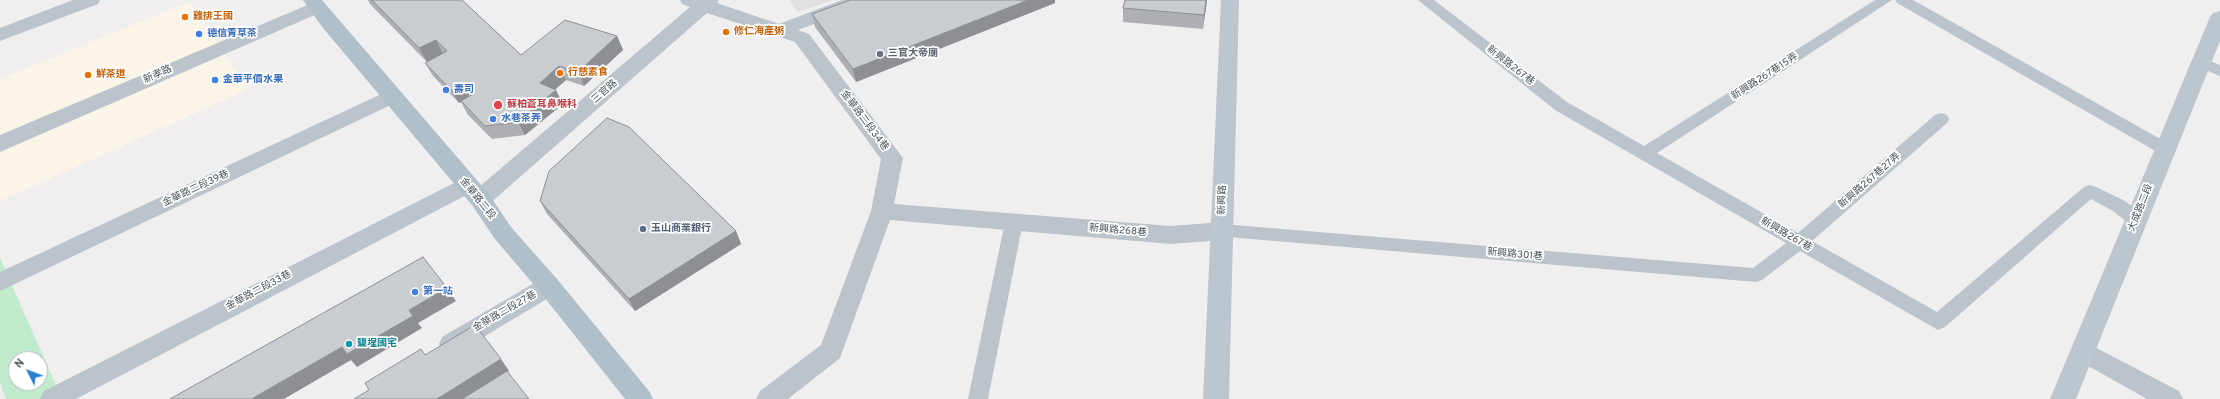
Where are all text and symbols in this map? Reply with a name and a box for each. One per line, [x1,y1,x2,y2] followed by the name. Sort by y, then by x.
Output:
[193,11,233,23] place label: 雞排王國
[180,12,190,22] marker: 雞排王國
[734,26,784,38] place label: 修仁海產粥
[721,27,731,37] marker: 修仁海產粥
[207,28,257,40] place label: 德信青草茶
[194,29,204,39] marker: 德信青草茶
[1484,44,1536,88] street label: 新興路267巷
[888,48,938,60] place label: 三官大帝廟
[875,49,885,59] marker: 三官大帝廟
[1729,51,1801,103] street label: 新興路267巷15弄
[142,63,174,87] street label: 新孝路
[568,67,608,79] place label: 行慈素食
[555,68,565,78] marker: 行慈素食
[96,69,126,81] place label: 鮮茶道
[83,70,93,80] marker: 鮮茶道
[223,74,283,86] place label: 金華平價水果
[210,75,220,85] marker: 金華平價水果
[590,78,620,106] street label: 三官路
[454,84,474,96] place label: 壽司
[441,85,451,95] marker: 壽司
[837,89,891,153] street label: 金華路二段34巷
[492,99,504,111] marker: 蘇柏蒼耳鼻喉科
[507,99,577,111] place label: 蘇柏蒼耳鼻喉科
[501,113,541,125] place label: 水巷茶弄
[488,114,498,124] marker: 水巷茶弄
[1836,151,1904,211] street label: 新興路267巷27弄
[161,168,231,210] street label: 金華路二段39巷
[457,176,497,222] street label: 金華路二段
[2126,183,2156,233] street label: 大成路二段
[1216,185,1230,215] street label: 新興路
[1758,216,1814,254] street label: 新興路267巷
[1088,222,1148,240] street label: 新興路268巷
[651,223,711,235] place label: 玉山商業銀行
[638,224,648,234] marker: 玉山商業銀行
[1487,247,1543,263] street label: 新興路301巷
[224,269,294,313] street label: 金華路二段33巷
[423,286,453,298] place label: 第一站
[410,287,420,297] marker: 第一站
[471,289,539,335] street label: 金華路二段27巷
[357,338,397,350] place label: 鹽埕國宅
[344,339,354,349] marker: 鹽埕國宅
[8,351,48,391] north arrow
[12,356,28,371] text: N

